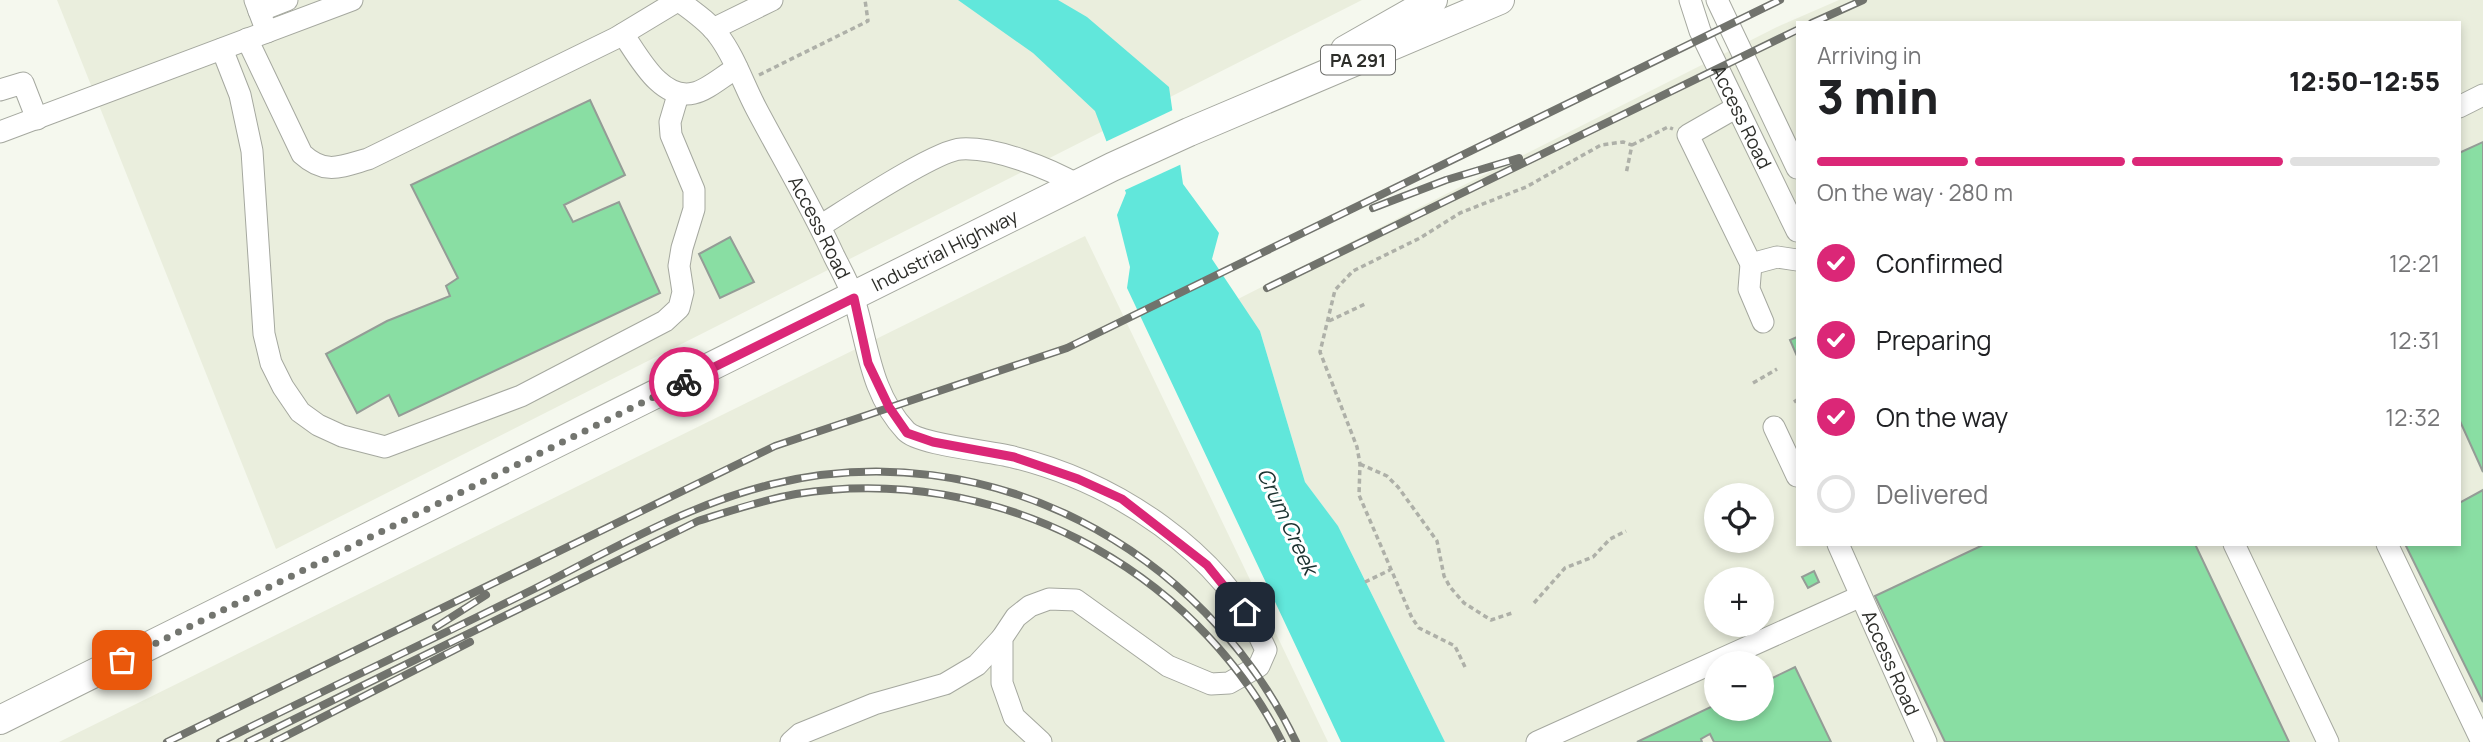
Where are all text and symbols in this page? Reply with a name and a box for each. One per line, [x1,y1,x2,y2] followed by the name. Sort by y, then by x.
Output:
[1817,39,1922,71] text: Arriving in
[1321,46,1395,74] road number: PA 291
[1705,61,1778,173] street label: Access Road
[2289,63,2440,99] text: 12:50–12:55
[1817,65,1938,128] text: 3 min
[782,171,857,283] street label: Access Road
[1817,176,2013,208] text: On the way · 280 m
[867,203,1022,297] street label: Industrial Highway
[1817,244,1855,282] icon: check
[1876,245,2003,281] text: Confirmed
[2389,247,2440,279] text: 12:21
[1817,321,1855,359] icon: check
[1876,322,1992,358] text: Preparing
[2389,324,2440,356] text: 12:31
[649,347,719,417] courier
[665,363,703,401] icon: bike
[1817,398,1855,436] icon: check
[1876,399,2008,435] text: On the way
[2385,401,2440,433] text: 12:32
[1251,463,1326,581] water label: Crum Creek
[1876,476,1988,512] text: Delivered
[1704,483,1774,721] map controls
[1704,483,1774,553] button: locate
[1704,567,1774,637] button: +
[1215,582,1275,642] pin
[1226,593,1264,631] icon: home
[1856,606,1926,719] street label: Access Road
[92,630,152,690] pin
[103,641,141,679] icon: bag
[1704,651,1774,721] button: −

